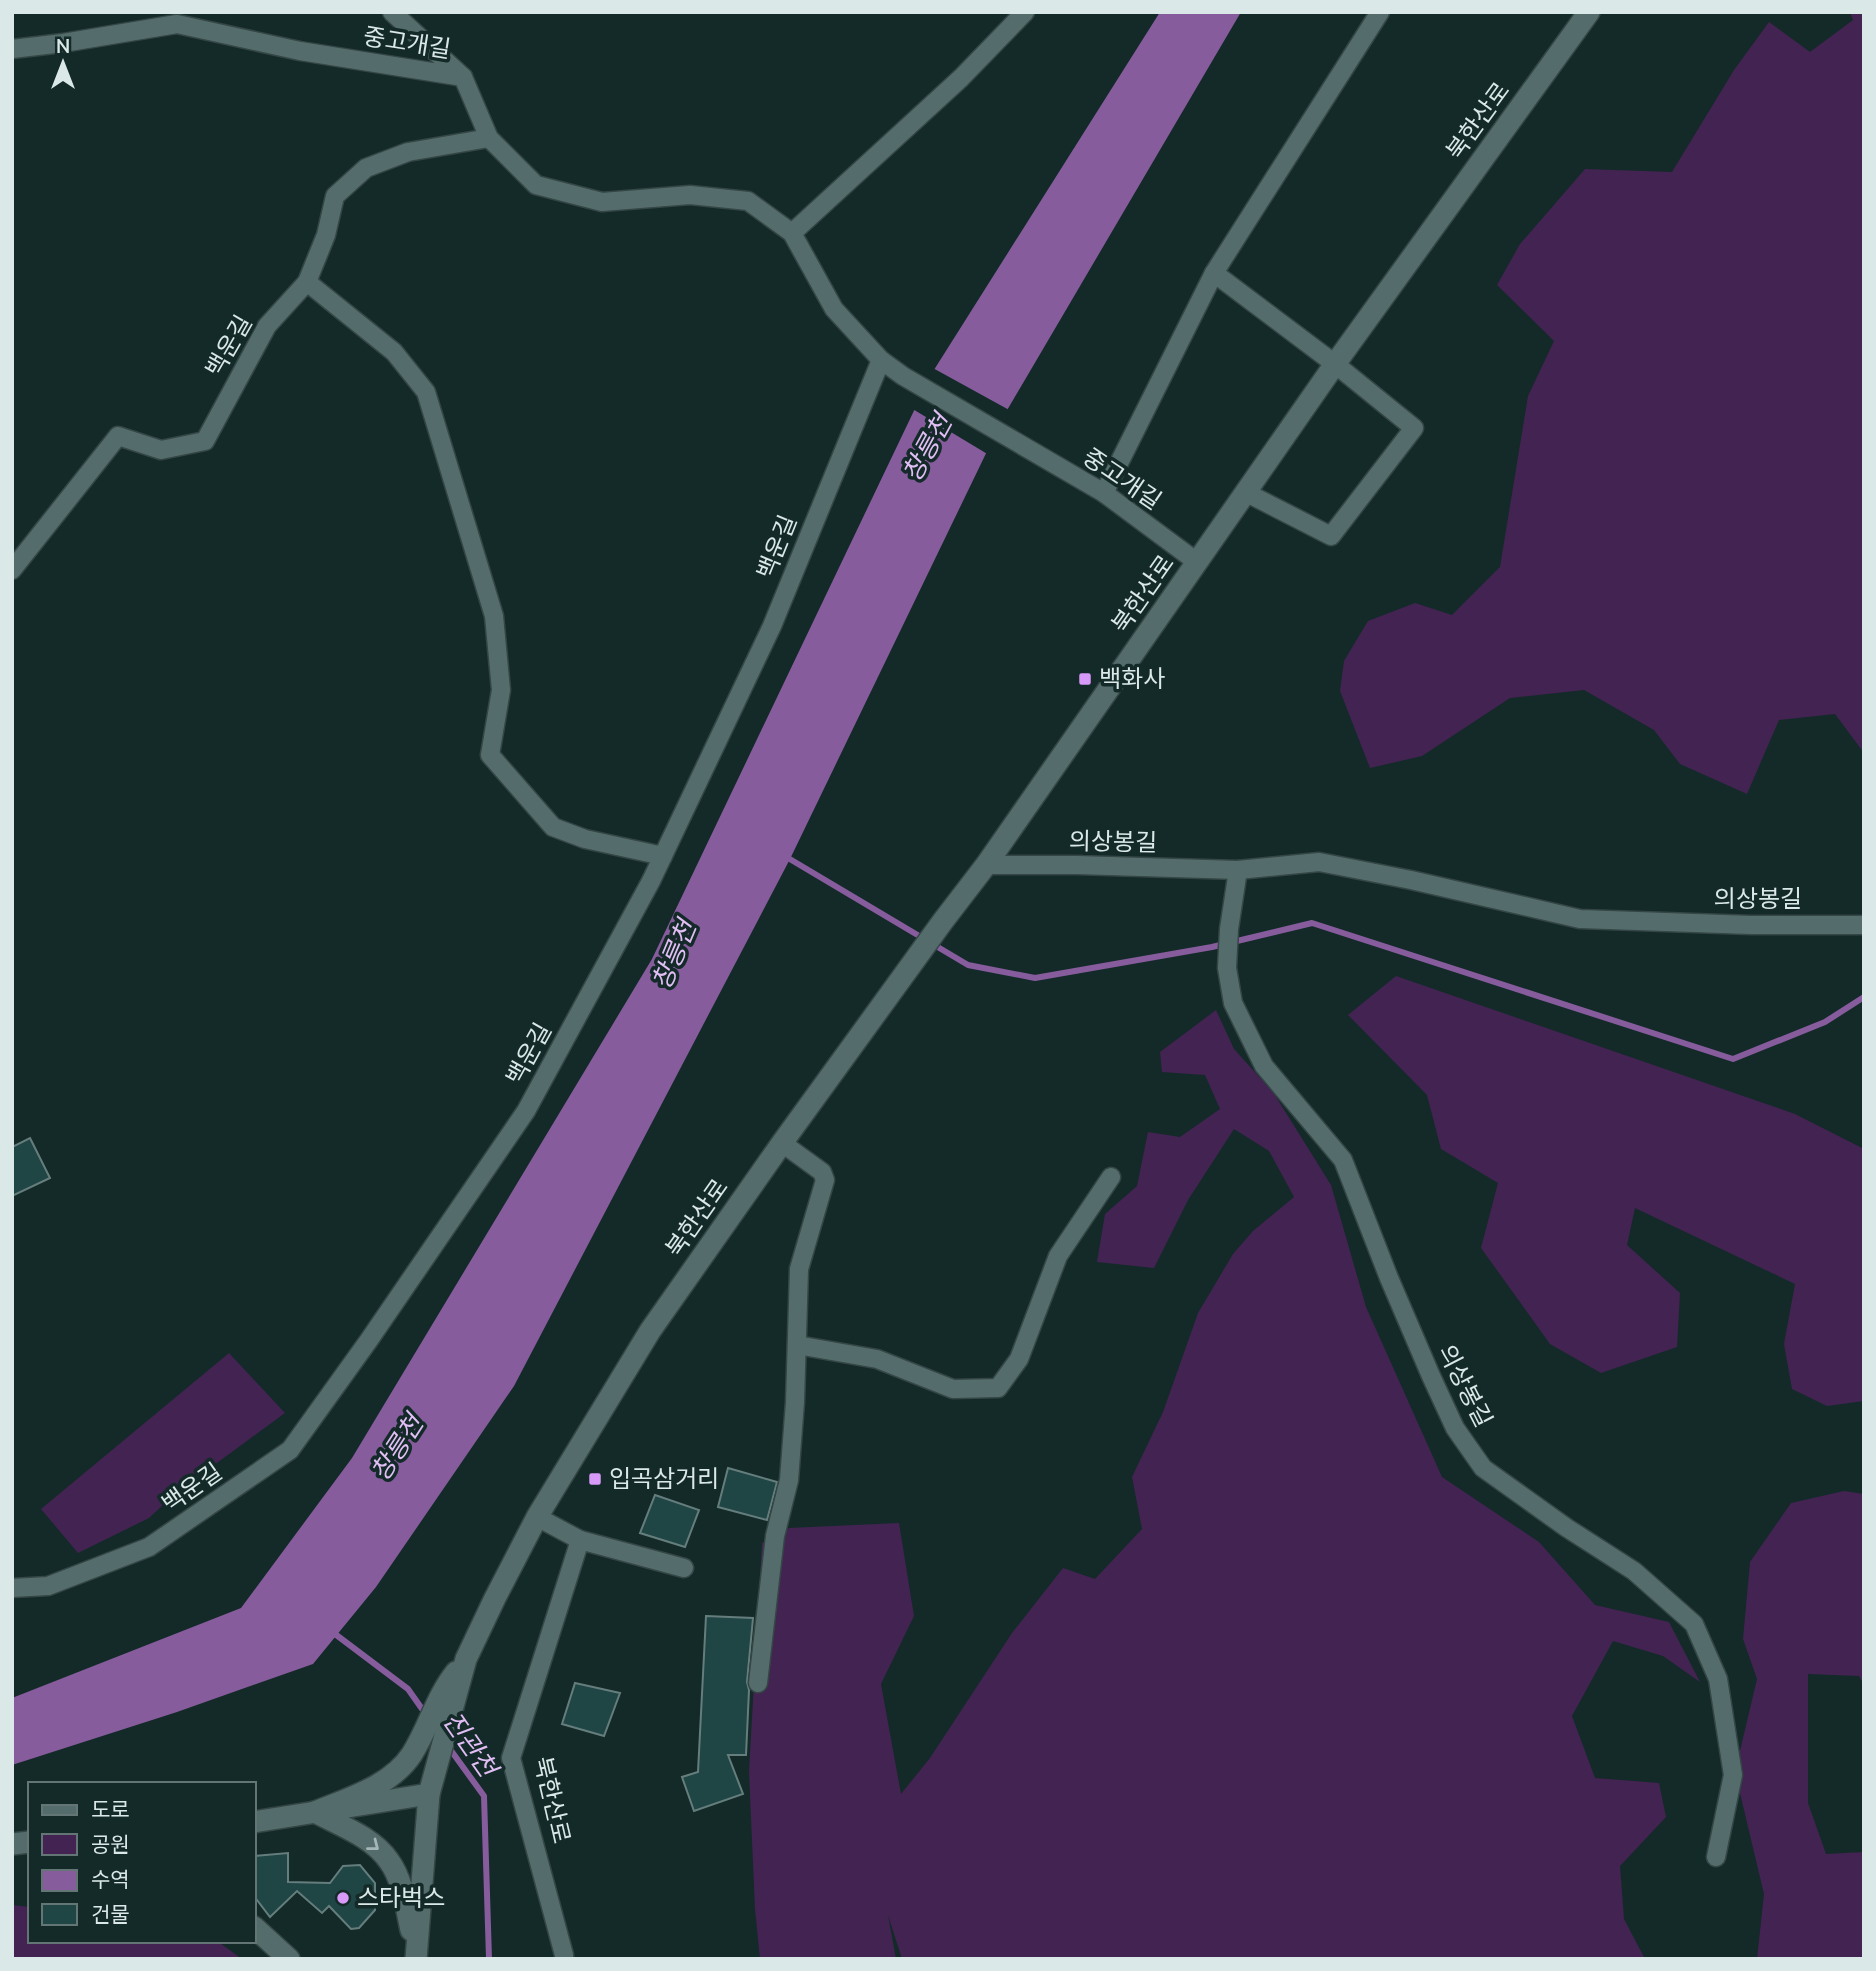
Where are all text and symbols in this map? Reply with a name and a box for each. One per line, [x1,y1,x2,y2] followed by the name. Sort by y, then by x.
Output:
[361,20,453,66] street label: 중고개길
[28,28,98,98] north arrow
[56,34,70,60] text: N
[1439,76,1517,166] street label: 북한산로
[199,309,259,383] street label: 백운길
[895,406,962,488] water label: 창릉천
[1076,441,1168,517] street label: 중고개길
[750,510,804,584] street label: 백운길
[1105,549,1181,639] street label: 북한산로
[1099,663,1165,695] place label: 백화사
[1077,671,1093,687] marker: 백화사
[1069,825,1157,859] street label: 의상봉길
[1714,883,1802,915] street label: 의상봉길
[644,912,706,995] water label: 창릉천
[499,1017,559,1091] street label: 백운길
[659,1173,735,1263] street label: 북한산로
[1431,1339,1499,1433] street label: 의상봉길
[363,1406,433,1488] water label: 창릉천
[156,1456,228,1520] street label: 백운길
[609,1463,719,1495] place label: 입곡삼거리
[587,1471,603,1487] marker: 입곡삼거리
[435,1705,506,1786] water label: 진관천
[526,1753,578,1847] street label: 북한산로
[28,1782,256,1943] legend
[91,1796,130,1824] text: 도로
[91,1831,130,1859] text: 공원
[366,1838,378,1851] one-way arrow
[91,1866,130,1894] text: 수역
[357,1882,445,1914] place label: 스타벅스
[335,1890,351,1906] marker: 스타벅스
[91,1901,130,1929] text: 건물

